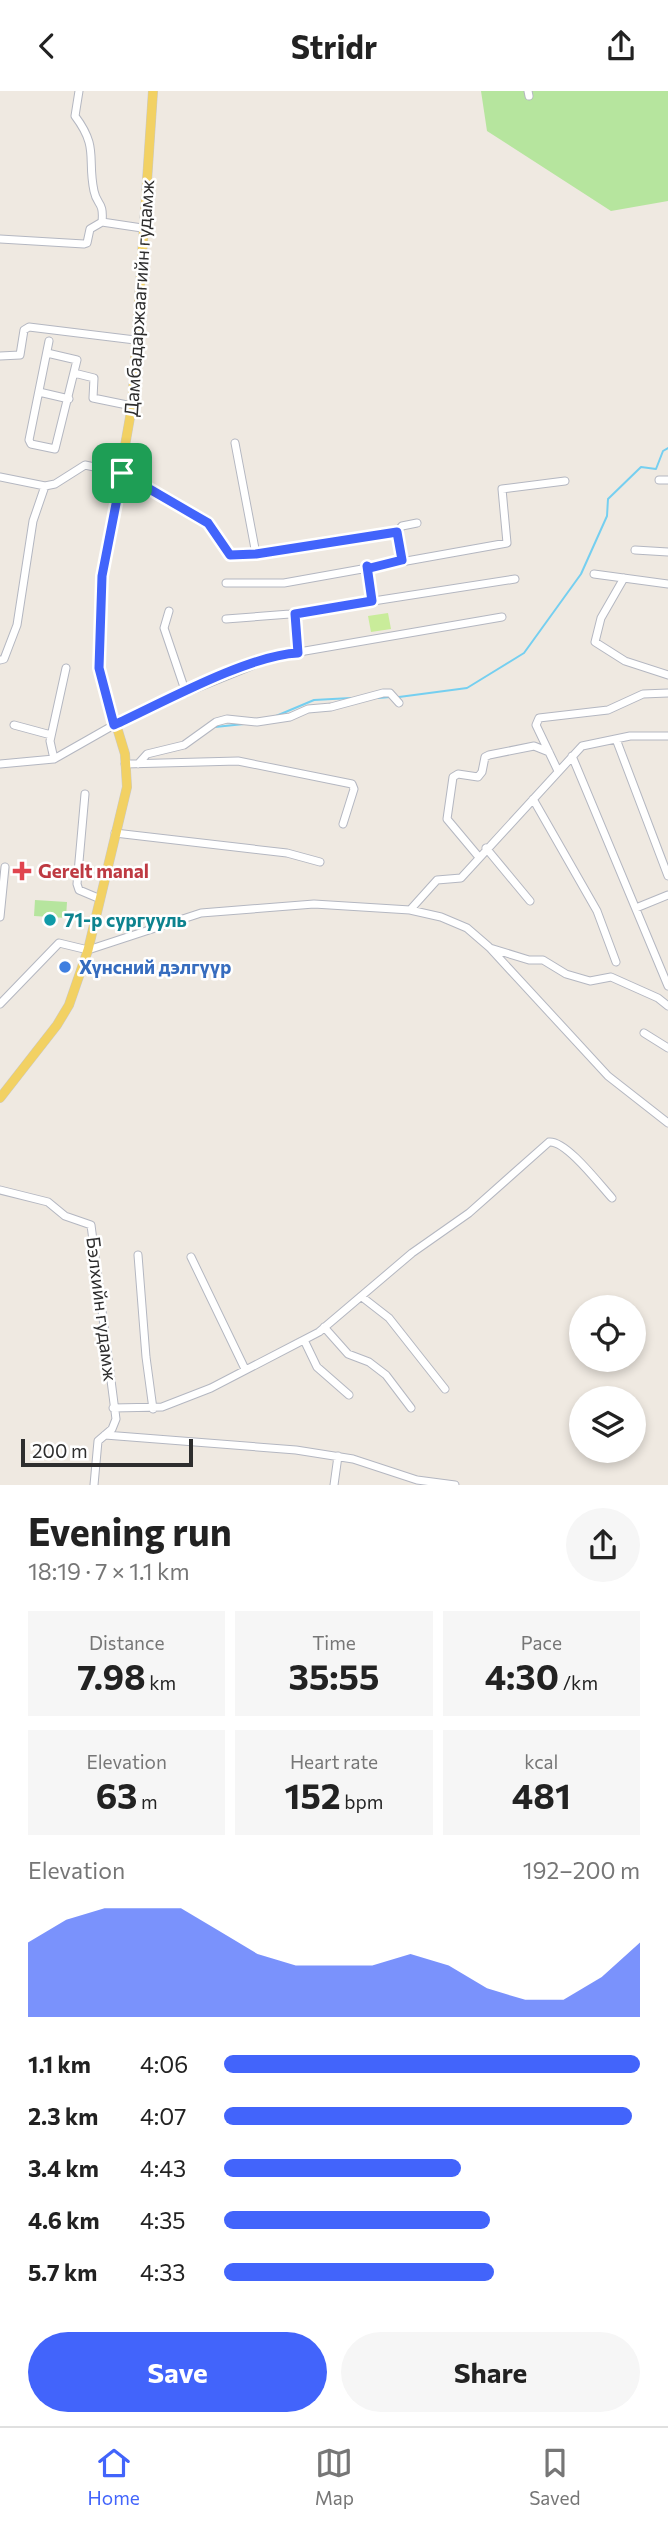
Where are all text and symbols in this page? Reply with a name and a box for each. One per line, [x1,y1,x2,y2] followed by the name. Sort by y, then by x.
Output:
[291,26,377,66] text: Stridr
[28,27,66,65] icon: back
[602,27,640,65] icon: share
[119,179,158,417] street label: Дамбадаржаагийн гудамж
[92,443,152,503] pin
[103,454,141,492] icon: arrive
[38,859,149,882] place label: Gerelt manal
[12,861,32,881] marker: Gerelt manal
[64,908,187,931] place label: 71-р сургууль
[42,912,58,928] marker: 71-р сургууль
[79,955,231,978] place label: Хүнсний дэлгүүр
[57,959,73,975] marker: Хүнсний дэлгүүр
[82,1235,123,1383] street label: Бэлхийн гудамж
[569,1295,646,1463] map controls
[569,1295,646,1372] button: locate
[569,1386,646,1463] button: layers
[21,1435,192,1467] scale bar
[32,1439,88,1462] text: 200 m
[28,1507,232,1554] text: Evening run
[566,1508,640,1582] button: share
[28,1557,189,1585] text: 18:19 · 7 × 1.1 km
[89,1631,164,1654] text: Distance
[312,1631,356,1654] text: Time
[521,1631,562,1654] text: Pace
[77,1654,146,1697] text: 7.98
[289,1654,379,1697] text: 35:55
[485,1654,559,1697] text: 4:30
[146,1671,176,1694] text: km
[559,1671,598,1694] text: /km
[87,1750,167,1773] text: Elevation
[290,1750,378,1773] text: Heart rate
[524,1750,558,1773] text: kcal
[96,1773,137,1816] text: 63
[285,1773,341,1816] text: 152
[512,1773,571,1816] text: 481
[137,1790,158,1813] text: m
[341,1790,383,1813] text: bpm
[28,1856,125,1884] text: Elevation
[523,1856,640,1884] text: 192–200 m
[28,2050,91,2078] text: 1.1 km
[140,2050,188,2078] text: 4:06
[28,2102,98,2130] text: 2.3 km
[140,2102,186,2130] text: 4:07
[28,2154,99,2182] text: 3.4 km
[140,2154,186,2182] text: 4:43
[28,2206,100,2234] text: 4.6 km
[140,2206,186,2234] text: 4:35
[28,2258,97,2286] text: 5.7 km
[140,2258,185,2286] text: 4:33
[28,2332,327,2412] button: Save
[341,2332,640,2412] button: Share
[88,2444,140,2509] tab: Home
[315,2444,354,2509] tab: Map
[529,2444,580,2509] tab: Saved

